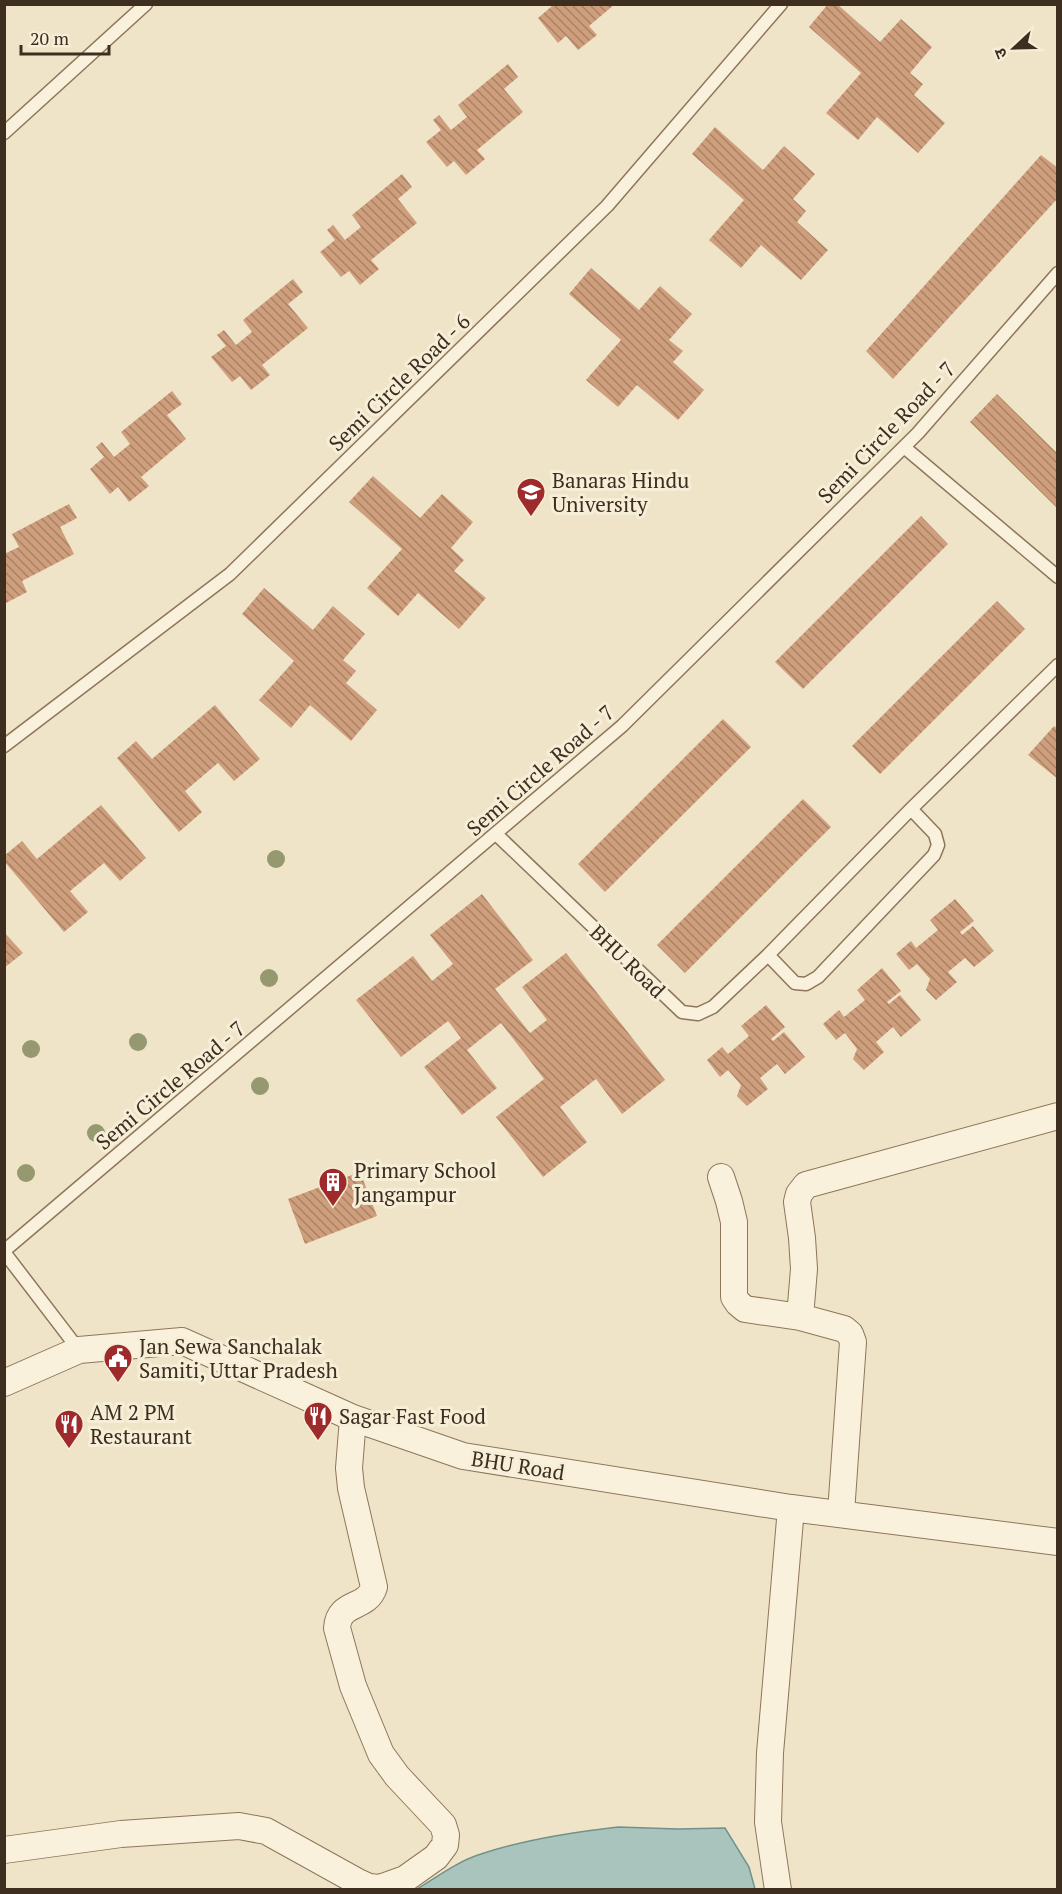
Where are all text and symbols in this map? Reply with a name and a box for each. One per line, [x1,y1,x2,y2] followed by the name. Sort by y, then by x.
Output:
[21,18,110,56] scale bar
[984,18,1044,78] north arrow
[30,26,70,50] text: 20 m
[988,45,1012,62] text: उ
[322,307,476,457] street label: Semi Circle Road - 6
[811,355,961,509] street label: Semi Circle Road - 7
[552,466,689,518] place label: Banaras Hindu University
[515,476,547,518] school or university icon: Banaras Hindu University
[460,698,620,842] street label: Semi Circle Road - 7
[584,918,672,1004] street label: BHU Road
[90,1014,250,1156] street label: Semi Circle Road - 7
[354,1156,497,1208] place label: Primary School Jangampur
[317,1166,349,1208] building icon: Primary School Jangampur
[139,1332,338,1384] place label: Jan Sewa Sanchalak Samiti, Uttar Pradesh
[102,1342,134,1384] public building icon: Jan Sewa Sanchalak Samiti, Uttar Pradesh
[90,1398,192,1450] place label: AM 2 PM Restaurant
[302,1400,334,1442] restaurant icon: Sagar Fast Food
[339,1402,486,1430] place label: Sagar Fast Food
[53,1408,85,1450] restaurant icon: AM 2 PM Restaurant
[469,1444,567,1486] street label: BHU Road

